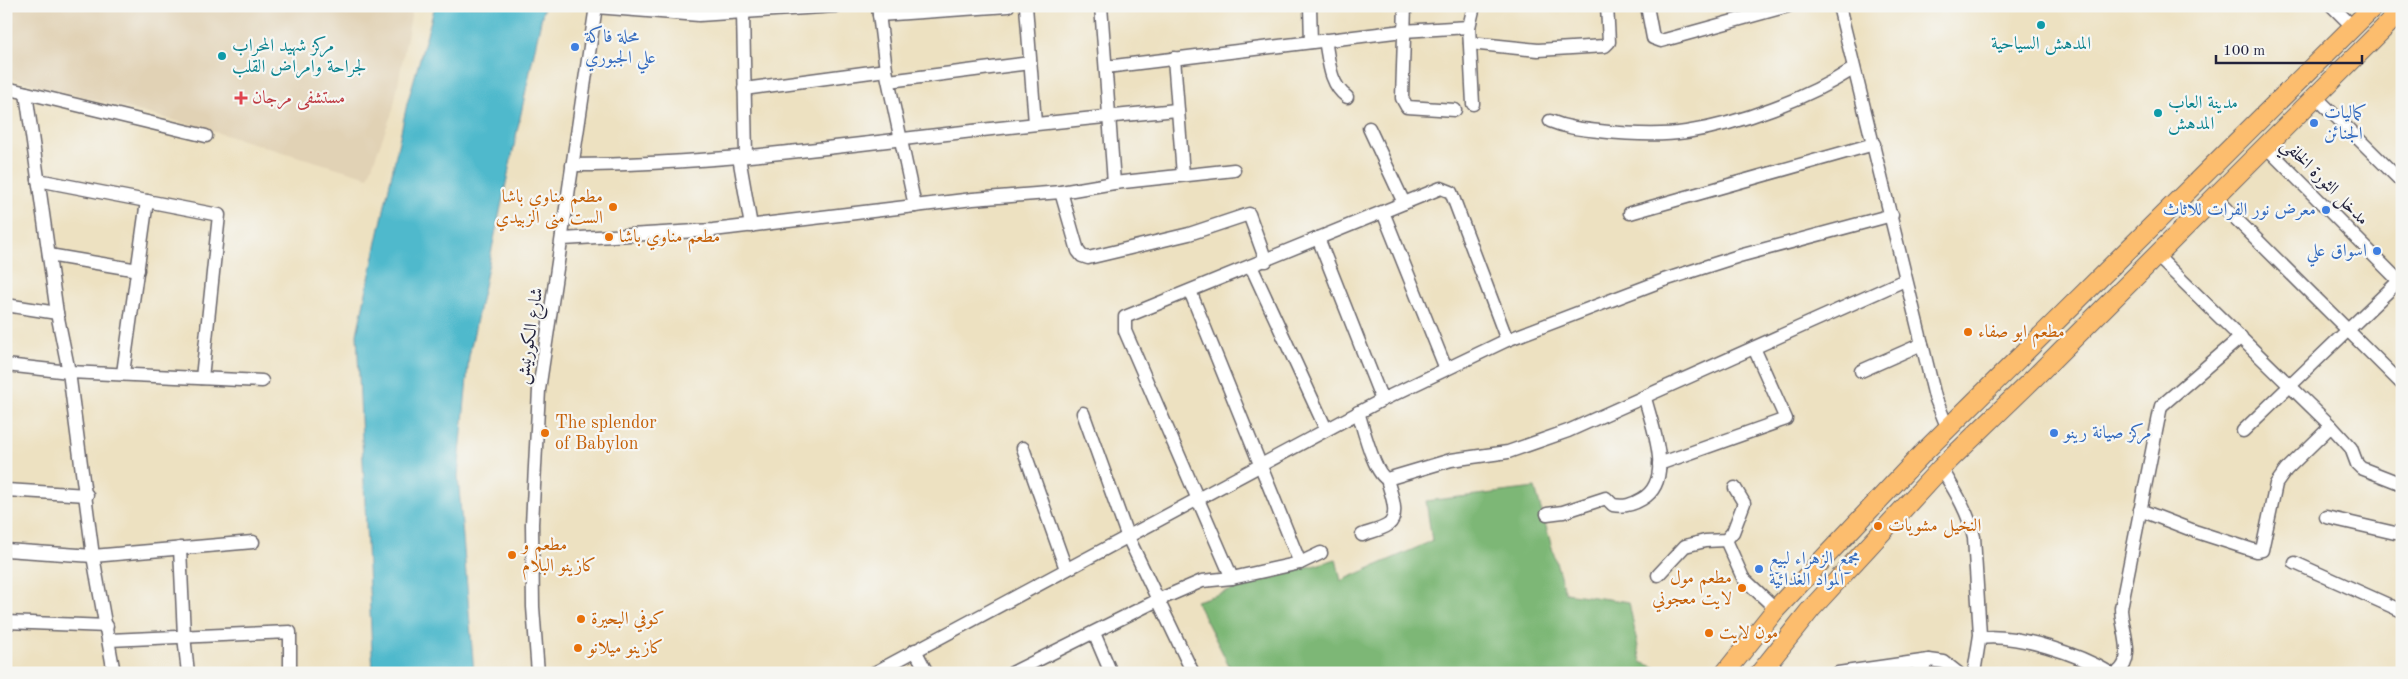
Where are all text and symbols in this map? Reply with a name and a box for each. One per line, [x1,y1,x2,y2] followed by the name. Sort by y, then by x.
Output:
[2035,19,2047,31] marker: المدهش السياحية
[584,25,656,74] place label: محلة فاكة علي الجبوري
[2216,32,2362,64] scale bar
[232,35,366,79] place label: مركز شهيد المحراب لجراحة وامراض القلب
[1991,35,2091,55] place label: المدهش السياحية
[569,41,581,53] marker: محلة فاكة علي الجبوري
[2223,44,2265,59] text: 100 m
[216,50,228,62] marker: مركز شهيد المحراب لجراحة وامراض القلب
[252,89,345,110] place label: مستشفى مرجان
[234,91,248,105] marker: مستشفى مرجان
[2168,94,2238,135] place label: مدينة العاب المدهش
[2324,103,2367,143] place label: كماليات الجنائن
[2152,107,2164,119] marker: مدينة العاب المدهش
[2308,117,2320,129] marker: كماليات الجنائن
[2272,135,2372,235] street label: مدخل الثورة الخلفي
[495,188,603,232] place label: مطعم مناوي باشا الست منى الزبيدي
[607,201,619,213] marker: مطعم مناوي باشا الست منى الزبيدي
[2163,201,2316,221] place label: معرض نور الفرات للاثاث
[2320,204,2332,216] marker: معرض نور الفرات للاثاث
[619,228,720,253] place label: مطعم مناوي باشا
[603,231,615,243] marker: مطعم مناوي باشا
[2306,242,2367,267] place label: اسواق علي
[2371,245,2383,257] marker: اسواق علي
[512,286,551,386] street label: شارع الكورنيش
[1978,323,2065,348] place label: مطعم ابو صفاء
[1962,326,1974,338] marker: مطعم ابو صفاء
[555,414,657,453] place label: The splendor of Babylon
[2062,422,2152,445] place label: مركز صيانة رينو
[539,427,551,439] marker: The splendor of Babylon
[2048,427,2060,439] marker: مركز صيانة رينو
[1888,517,1981,538] place label: النخيل مشويات
[1872,520,1884,532] marker: النخيل مشويات
[520,536,596,581] place label: مطعم و كازينو البلام
[506,549,518,561] marker: مطعم و كازينو البلام
[1769,550,1860,590] place label: مجمع الزهراء لبيع المواد الغذائية
[1753,563,1765,575] marker: مجمع الزهراء لبيع المواد الغذائية
[1652,569,1732,613] place label: مطعم مول لايت معجوني
[1736,582,1748,594] marker: مطعم مول لايت معجوني
[591,610,665,633] place label: كوفي البحيرة
[575,613,587,625] marker: كوفي البحيرة
[1719,624,1778,644] place label: مون لايت
[1703,627,1715,639] marker: مون لايت
[586,638,664,659] place label: كازينو ميلانو
[572,642,584,654] marker: كازينو ميلانو

